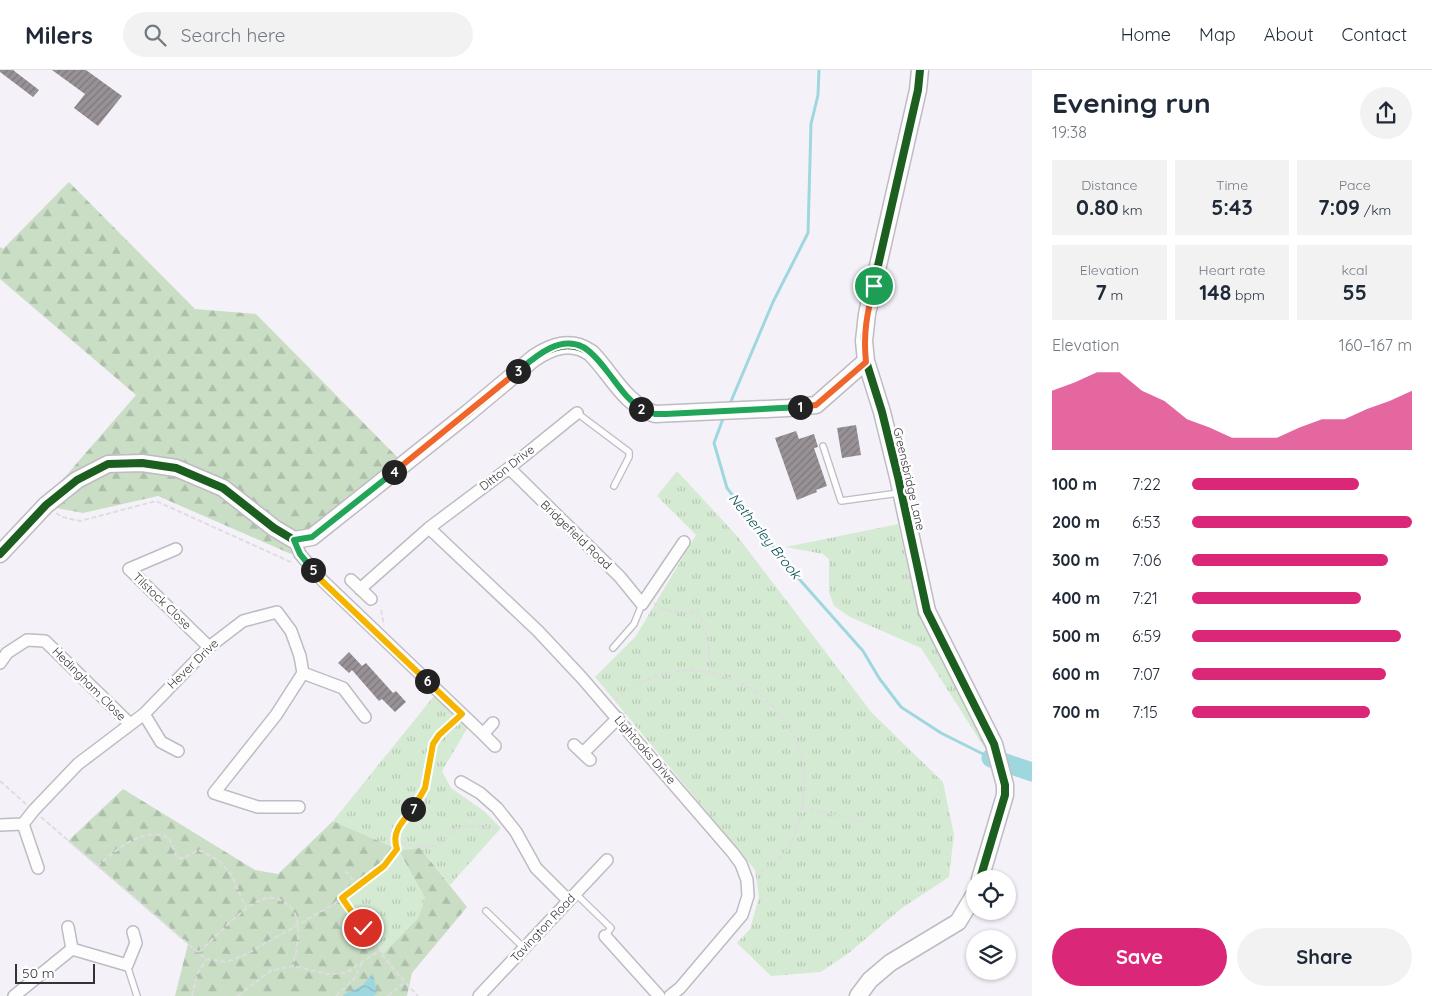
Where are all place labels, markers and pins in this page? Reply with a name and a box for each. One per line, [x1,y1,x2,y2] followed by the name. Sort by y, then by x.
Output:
[853,265,895,307] pin
[506,358,530,384] pin: 3
[788,394,812,420] pin: 1
[628,396,654,422] pin: 2
[382,460,406,484] pin: 4
[300,558,326,582] pin: 5
[414,668,440,694] pin: 6
[400,796,426,822] pin: 7
[342,907,384,949] pin

